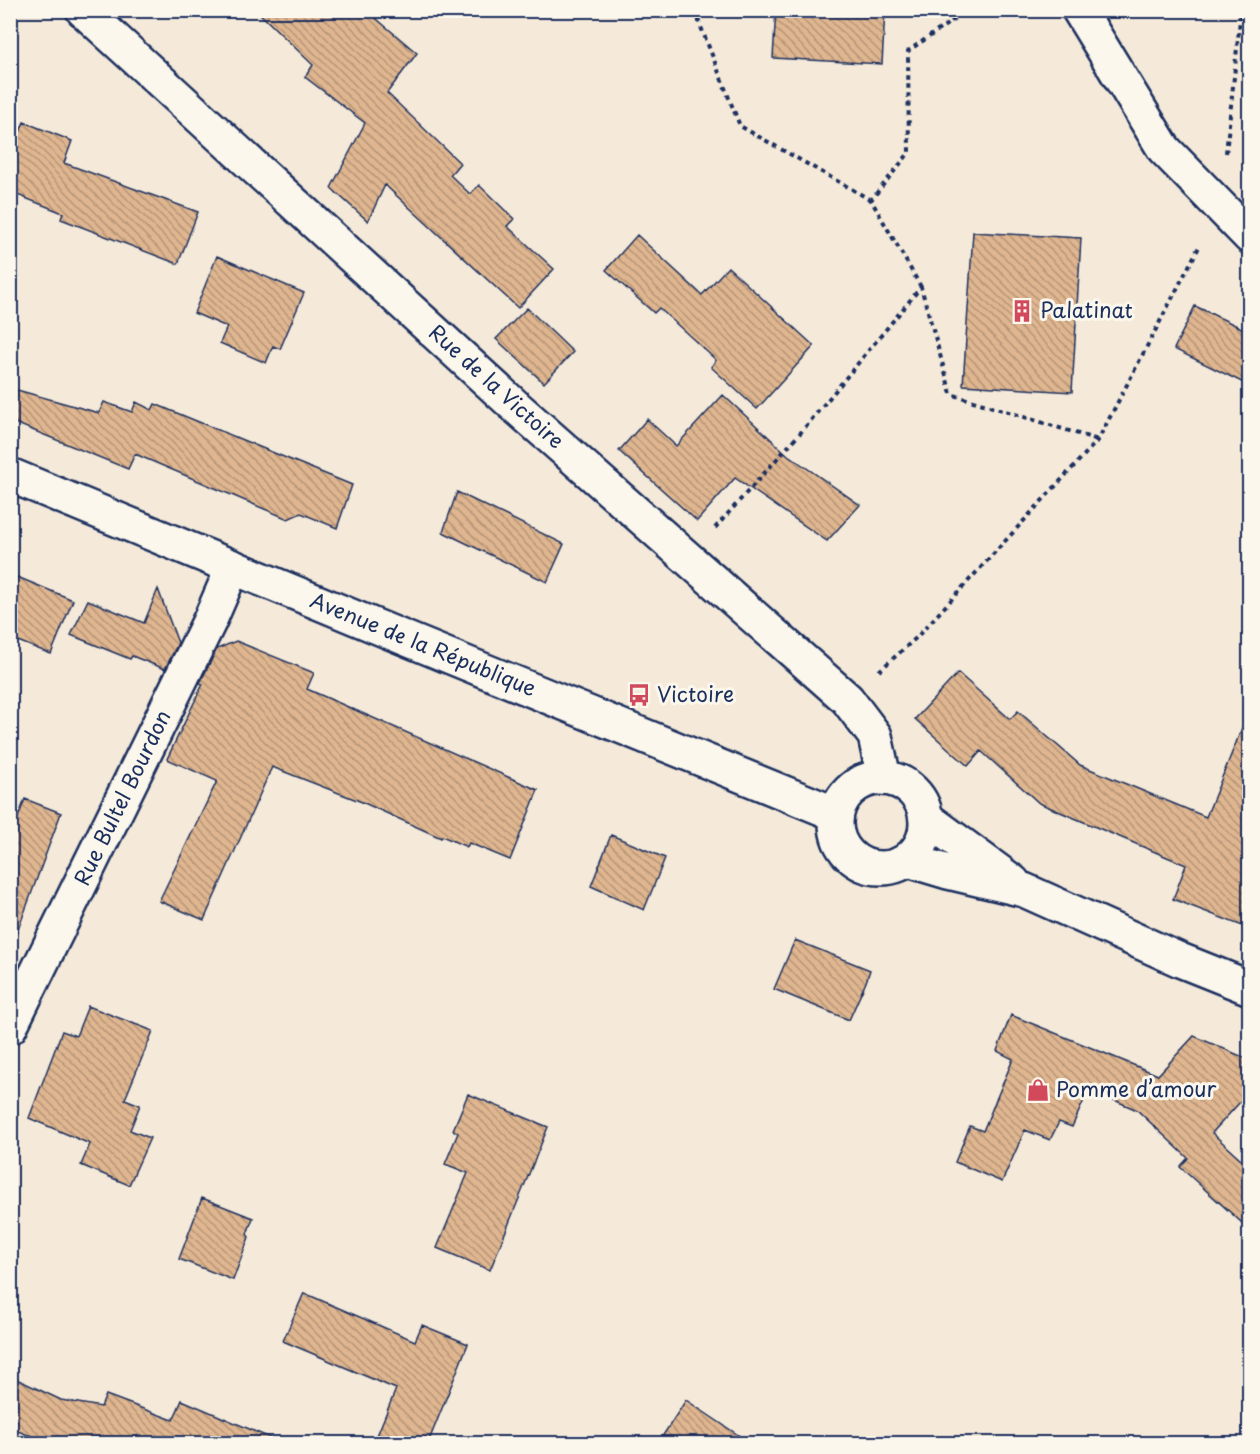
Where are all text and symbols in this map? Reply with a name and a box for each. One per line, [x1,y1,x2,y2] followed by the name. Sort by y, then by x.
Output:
[1040,293,1133,325] place label: Palatinat
[1009,298,1035,324] building icon: Palatinat
[422,316,572,455] street label: Rue de la Victoire
[306,583,542,703] street label: Avenue de la République
[657,677,734,709] place label: Victoire
[626,682,652,708] bus stop icon: Victoire
[65,704,178,890] street label: Rue Bultel Bourdon
[1056,1072,1217,1104] place label: Pomme d’amour
[1025,1077,1051,1103] shop icon: Pomme d’amour

